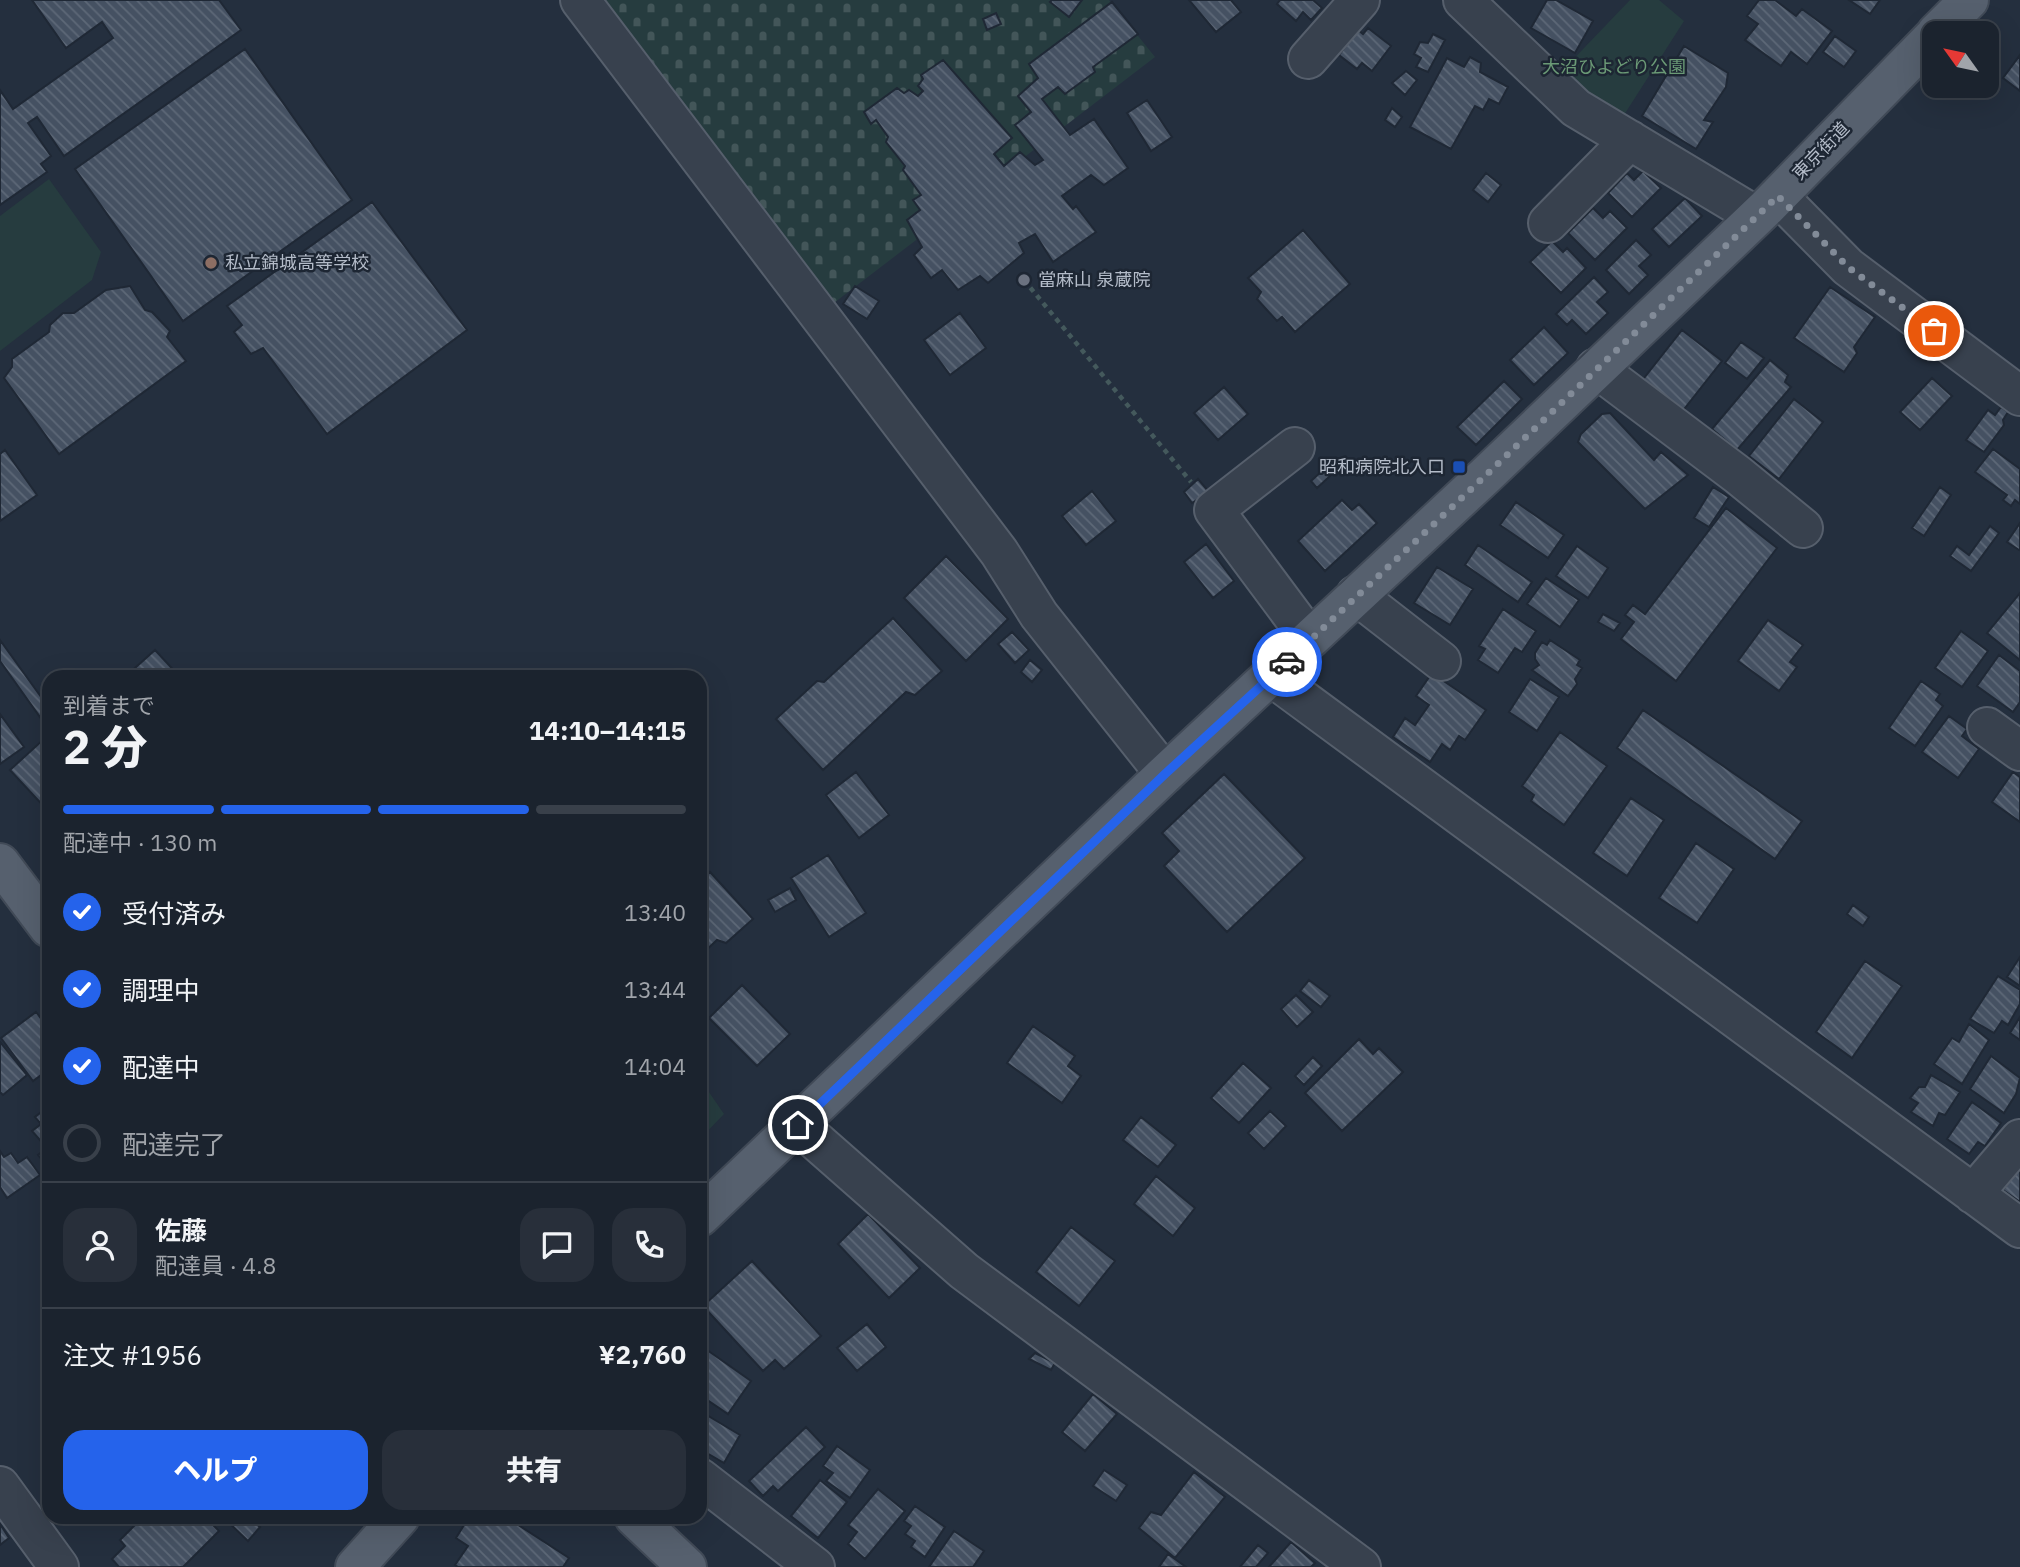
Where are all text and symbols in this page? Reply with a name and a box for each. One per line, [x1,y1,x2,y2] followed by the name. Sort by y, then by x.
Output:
[1922,21,1998,98] north arrow
[1922,21,1999,98] map controls
[1542,55,1686,78] park label: 大沼ひよどり公園
[1787,117,1854,185] street label: 東京街道
[225,251,369,274] place label: 私立錦城高等学校
[203,255,219,271] marker: 私立錦城高等学校
[1038,268,1150,291] place label: 當麻山 泉蔵院
[1016,272,1032,288] marker: 當麻山 泉蔵院
[1904,301,1964,361] pin
[1915,312,1953,350] icon: bag
[1319,455,1445,478] place label: 昭和病院北入口
[1451,459,1467,475] marker: 昭和病院北入口
[1252,627,1322,697] courier
[1268,643,1306,681] icon: car
[63,690,155,720] text: 到着まで
[529,713,686,747] text: 14:10–14:15
[63,717,147,777] text: 2 分
[63,827,217,857] text: 配達中 · 130 m
[63,893,101,931] icon: check
[122,896,226,930] text: 受付済み
[624,897,686,927] text: 13:40
[63,970,101,1008] icon: check
[122,973,200,1007] text: 調理中
[624,974,686,1004] text: 13:44
[63,1047,101,1085] icon: check
[122,1050,200,1084] text: 配達中
[624,1051,686,1081] text: 14:04
[768,1095,828,1155] pin
[779,1106,817,1144] icon: home
[122,1127,226,1161] text: 配達完了
[63,1208,137,1282] button: person
[520,1208,594,1282] button: chat
[612,1208,686,1282] button: phone
[155,1213,207,1247] text: 佐藤
[155,1250,276,1280] text: 配達員 · 4.8
[599,1337,686,1371] text: ¥2,760
[63,1338,202,1372] text: 注文 #1956
[63,1430,368,1510] button: ヘルプ
[382,1430,686,1510] button: 共有

